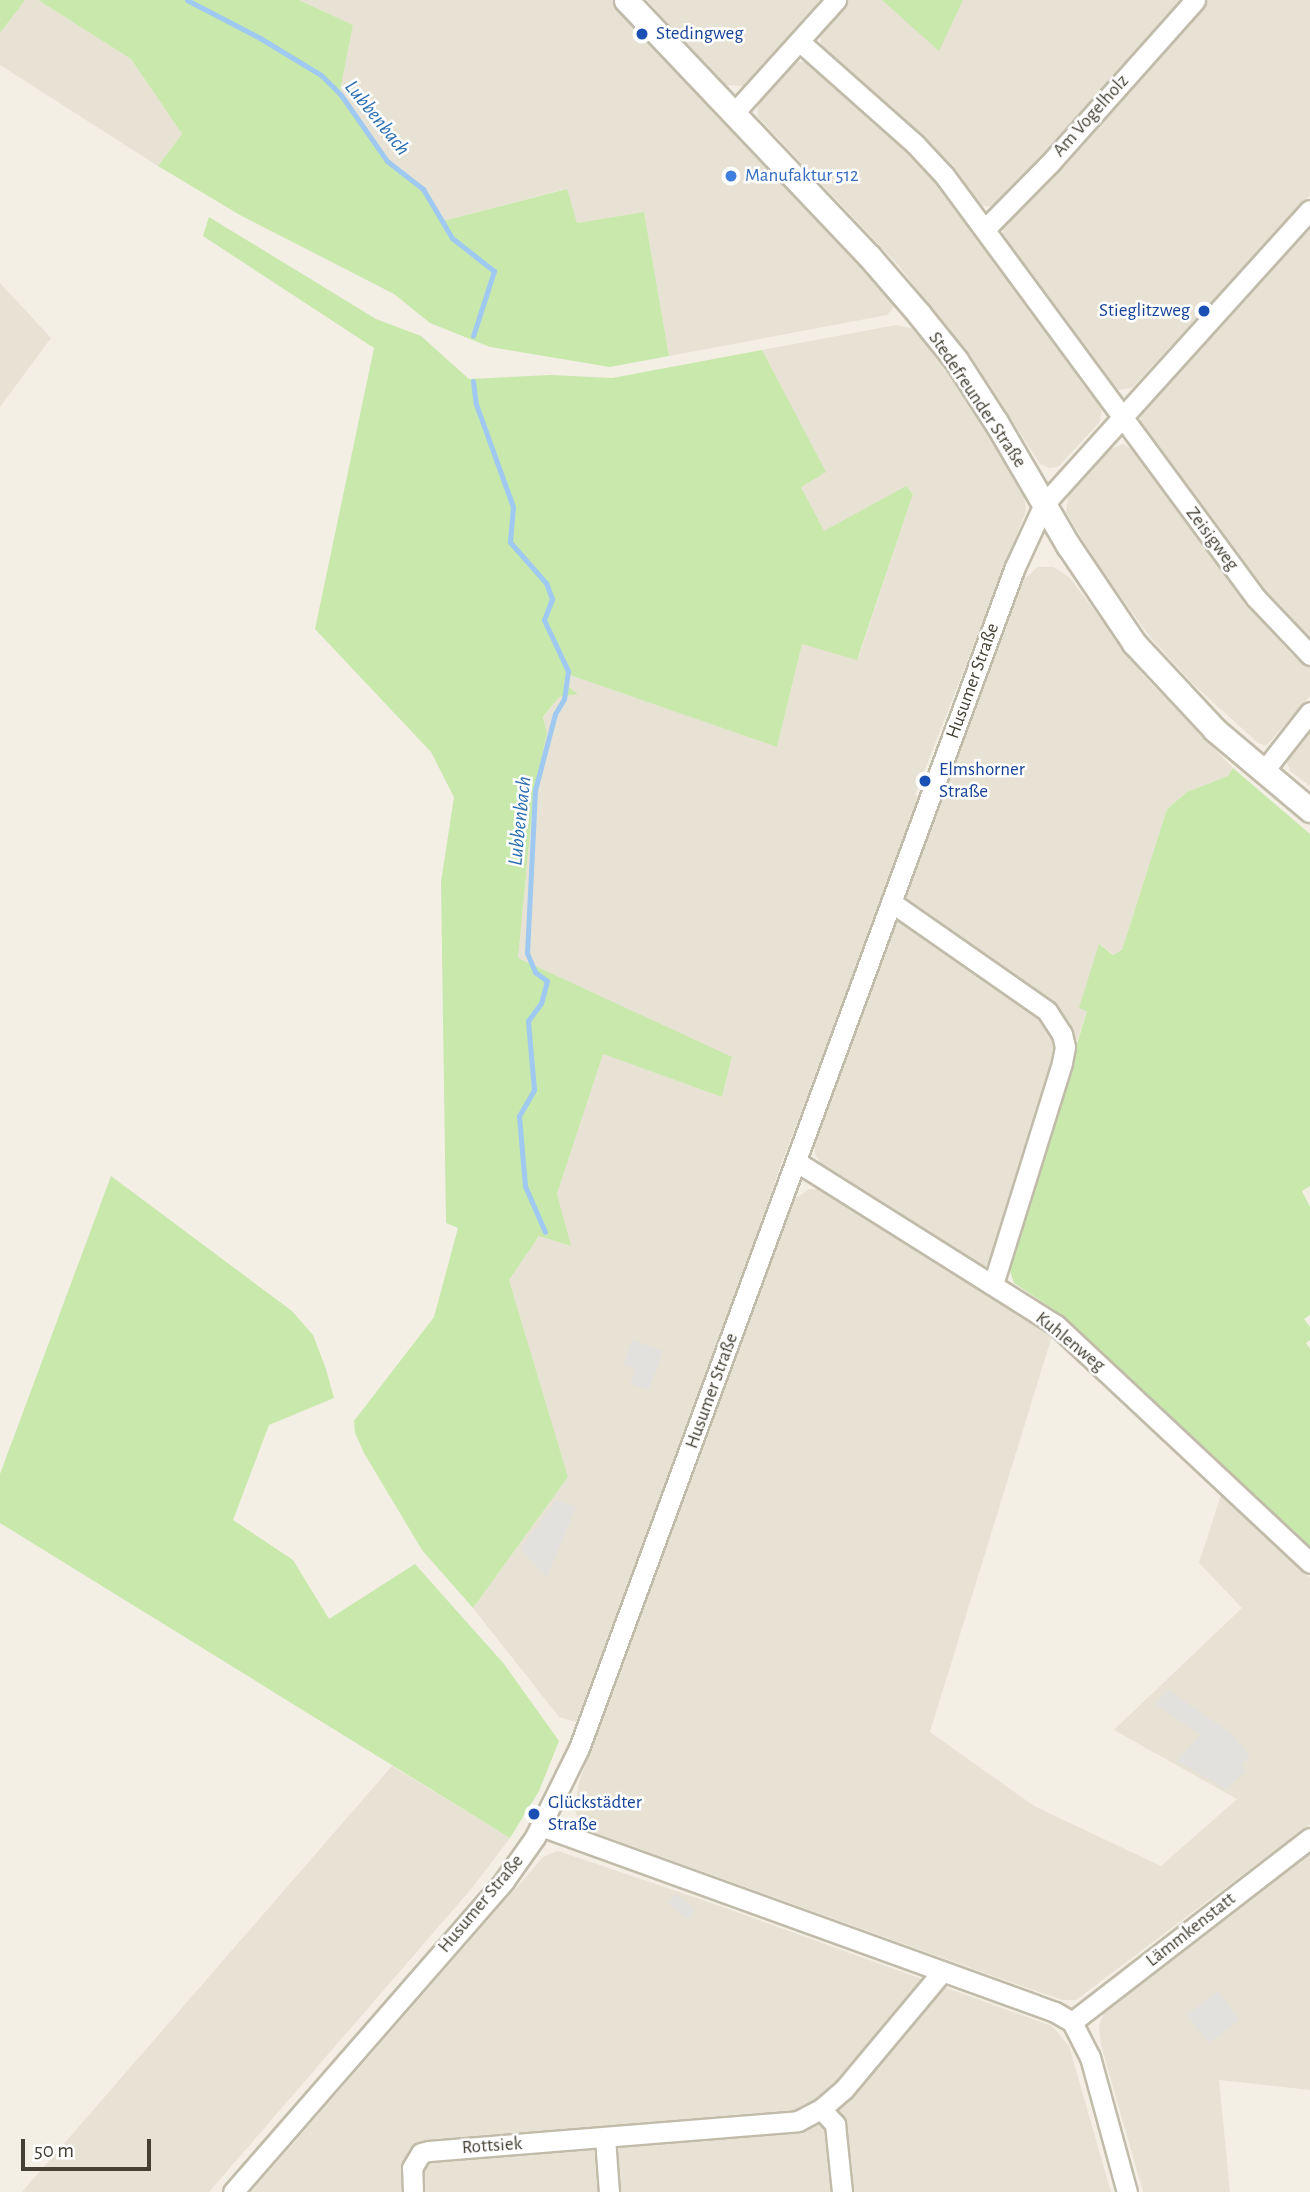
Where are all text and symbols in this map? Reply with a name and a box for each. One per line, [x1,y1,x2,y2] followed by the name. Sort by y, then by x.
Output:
[656,23,743,45] place label: Stedingweg
[634,26,650,42] marker: Stedingweg
[1048,70,1134,162] street label: Am Vogelholz
[339,75,415,161] water label: Lubbenbach
[745,165,859,187] place label: Manufaktur 512
[723,168,739,184] marker: Manufaktur 512
[1099,300,1190,322] place label: Stieglitzweg
[1196,303,1212,319] marker: Stieglitzweg
[923,328,1031,472] street label: Stedefreunder Straße
[1181,503,1243,575] street label: Zeisigweg
[942,620,1004,742] street label: Husumer Straße
[939,759,1025,803] place label: Elmshorner Straße
[917,773,933,789] marker: Elmshorner Straße
[503,775,537,867] water label: Lubbenbach
[1031,1307,1109,1377] street label: Kuhlenweg
[681,1330,743,1452] street label: Husumer Straße
[548,1792,642,1836] place label: Glückstädter Straße
[526,1806,542,1822] marker: Glückstädter Straße
[433,1850,529,1958] street label: Husumer Straße
[1142,1888,1240,1972] street label: Lämmkenstatt
[24,2126,154,2170] scale bar
[461,2133,523,2159] street label: Rottsiek
[34,2140,74,2161] text: 50 m

